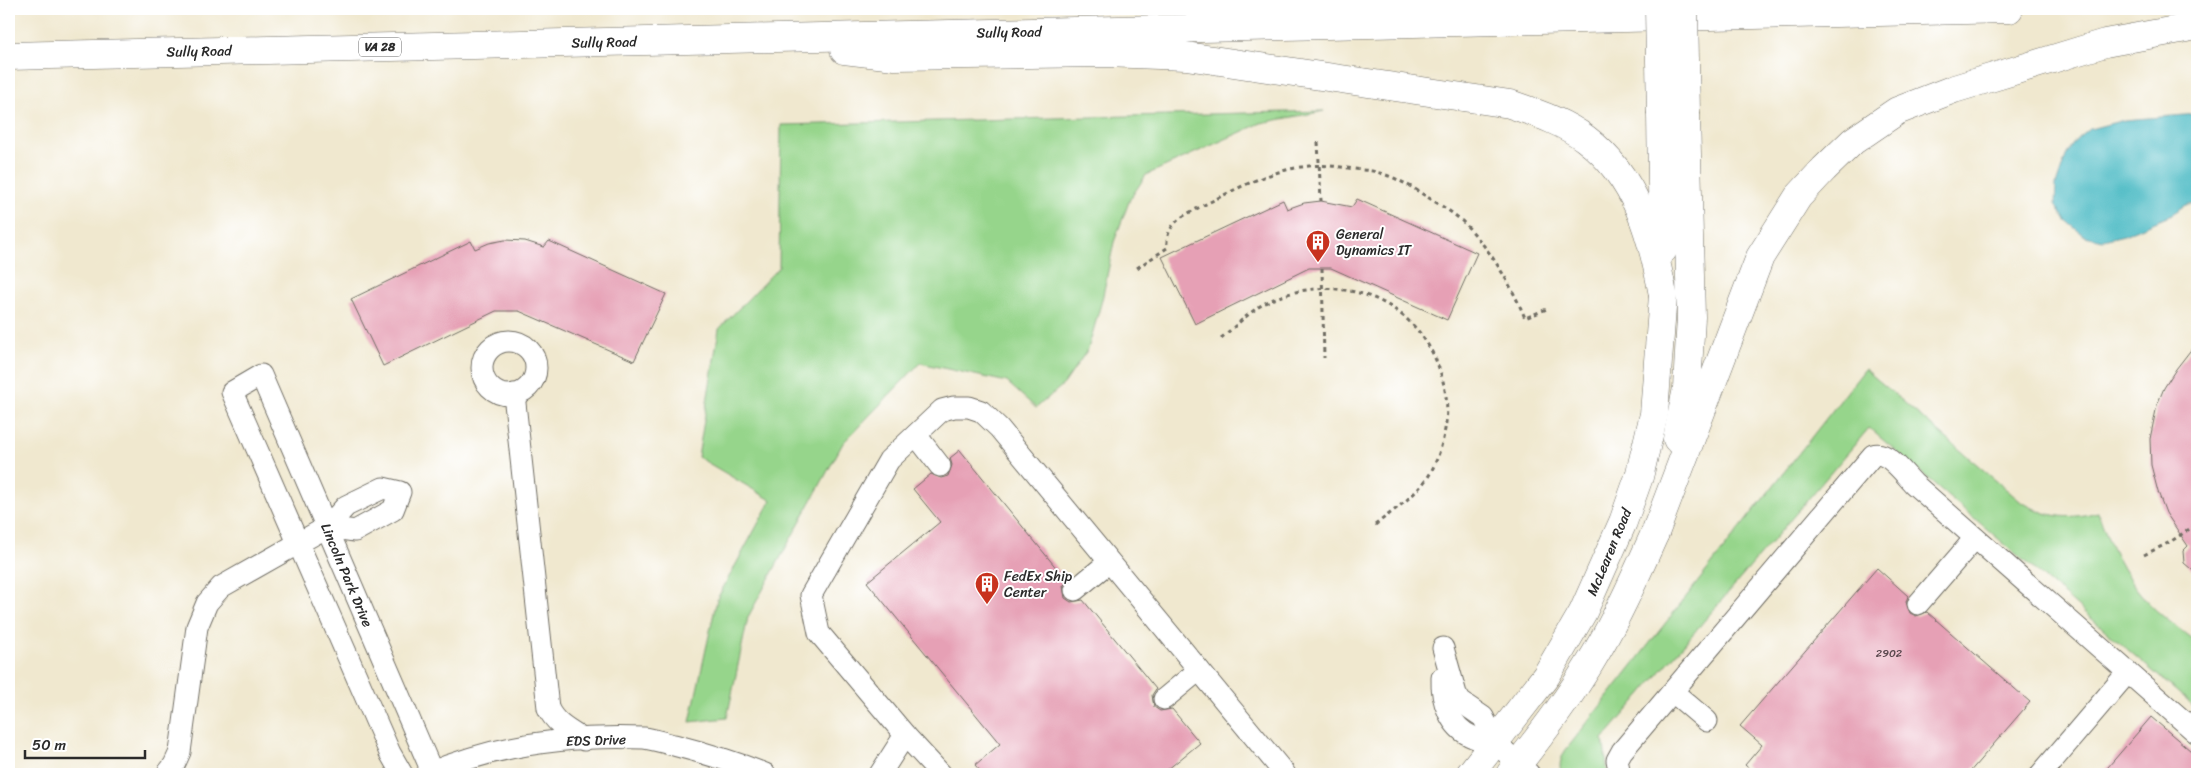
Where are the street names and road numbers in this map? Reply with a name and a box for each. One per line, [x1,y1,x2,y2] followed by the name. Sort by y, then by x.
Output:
[976,19,1043,46] street label: Sully Road
[571,29,638,56] street label: Sully Road
[166,38,233,65] street label: Sully Road
[359,38,401,56] road number: VA 28
[1580,503,1640,600] street label: McLearen Road
[313,519,380,631] street label: Lincoln Park Drive
[565,727,627,754] street label: EDS Drive

